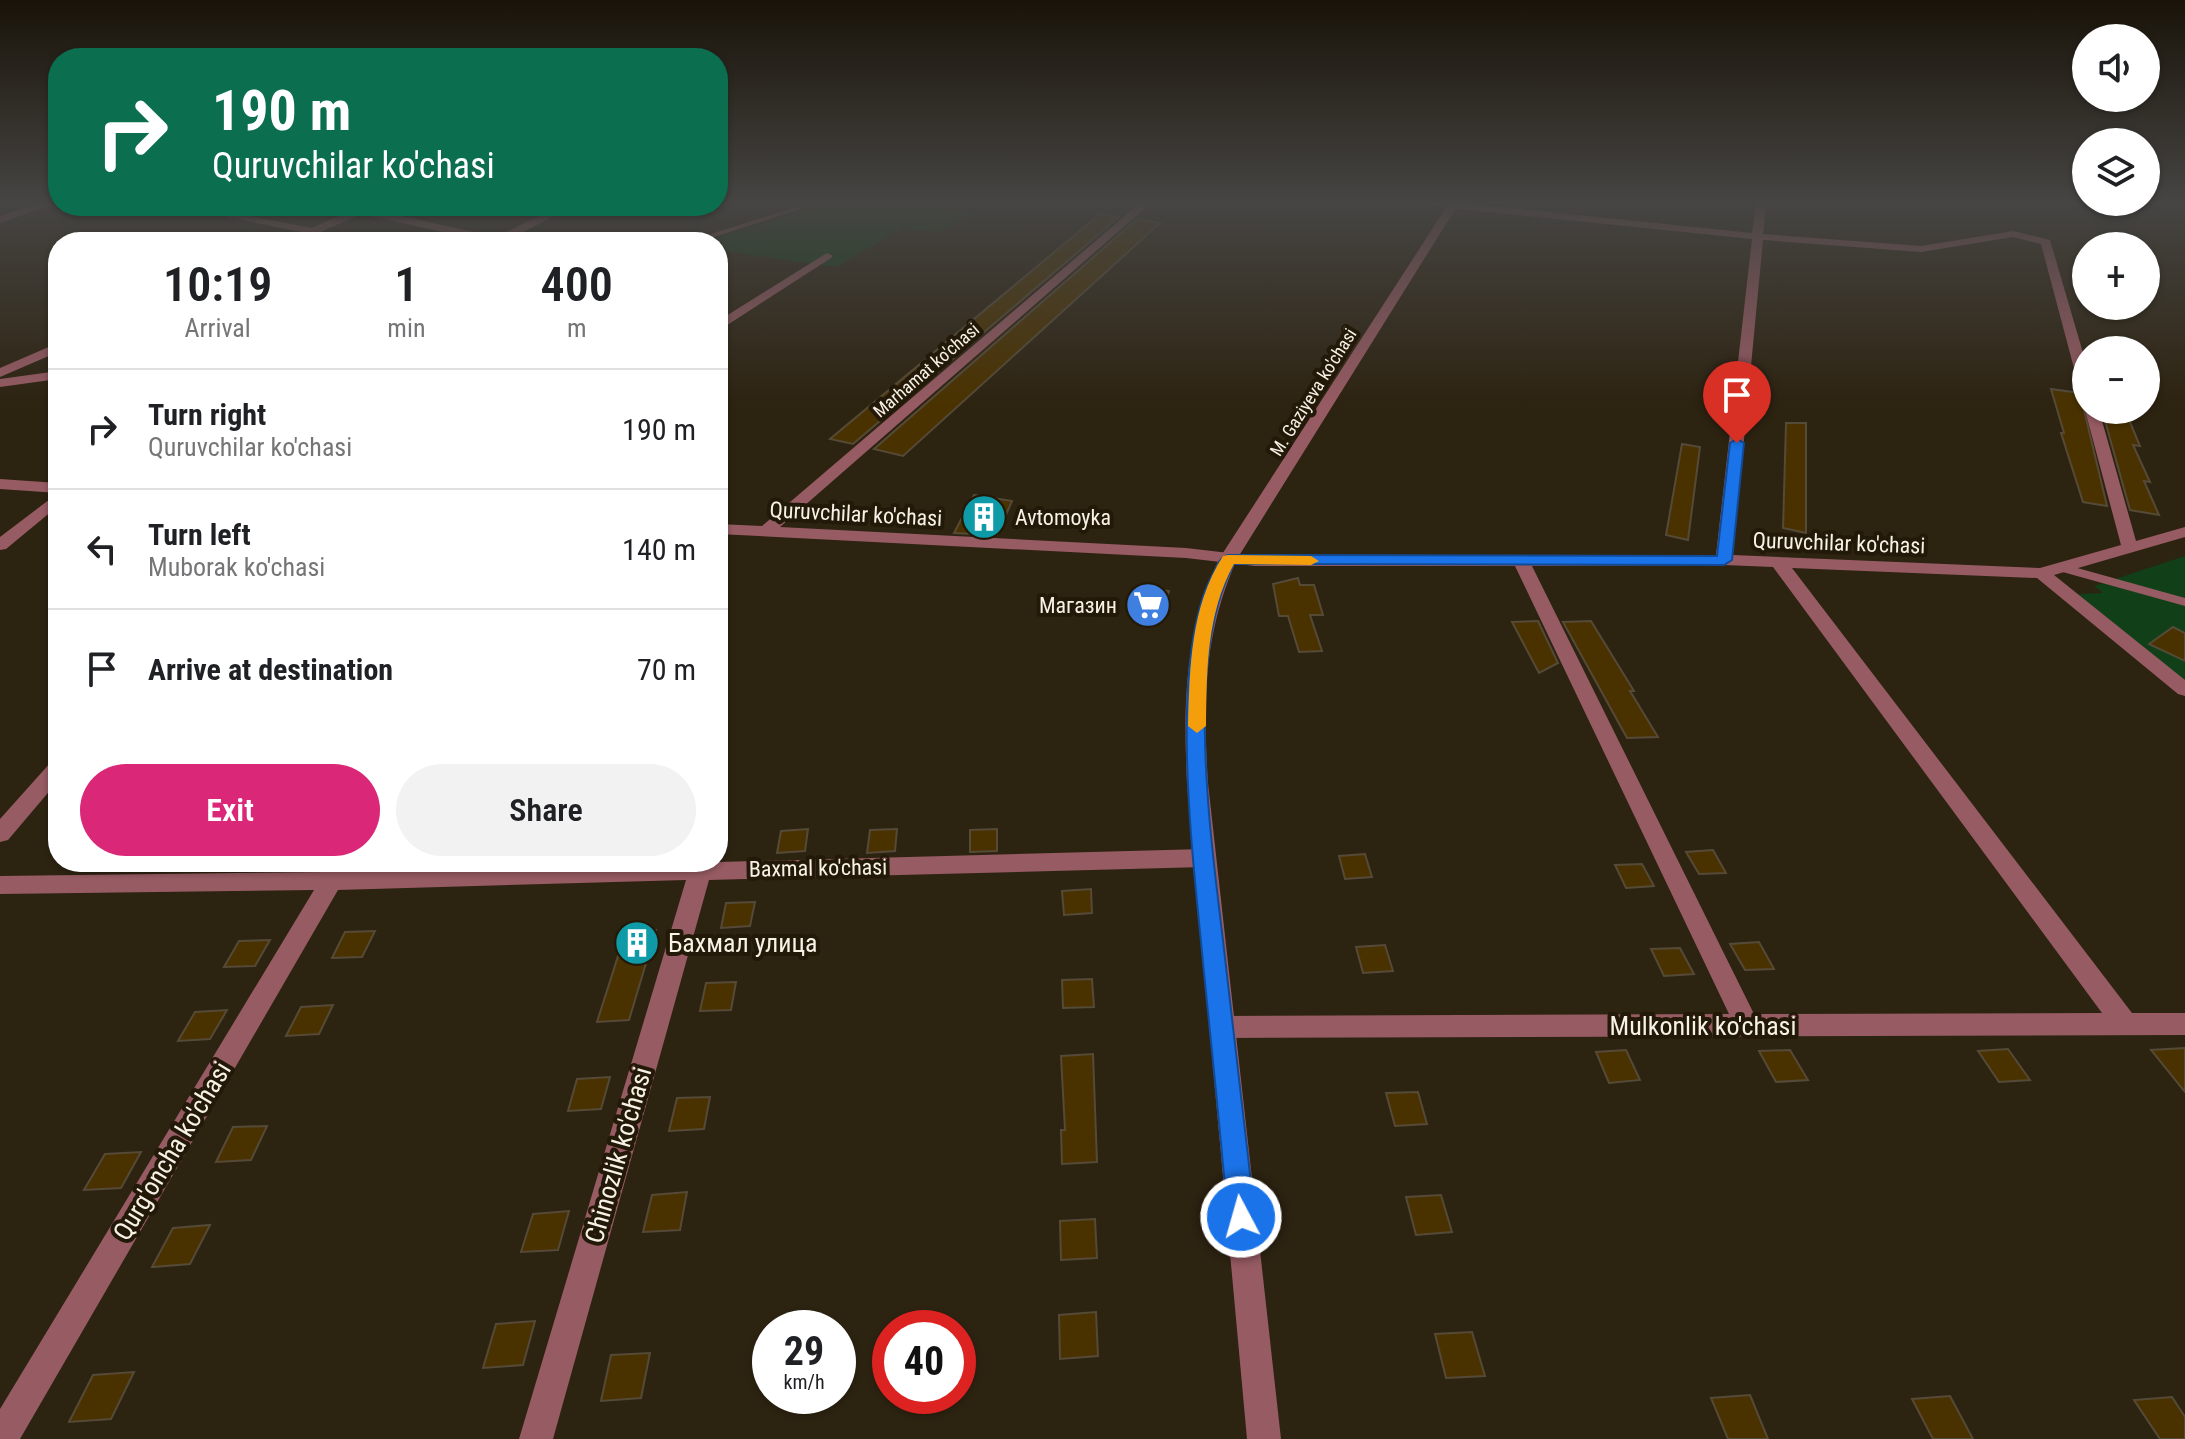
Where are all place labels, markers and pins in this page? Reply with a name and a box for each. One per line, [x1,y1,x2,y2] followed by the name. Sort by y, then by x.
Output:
[1703,361,1771,443] pin
[960,493,1008,541] building icon: Avtomoyka
[1015,505,1111,530] place label: Avtomoyka
[1124,581,1172,629] supermarket icon: Магазин
[1039,593,1117,618] place label: Магазин
[613,919,661,967] building icon: Бахмал улица
[668,928,818,958] place label: Бахмал улица

